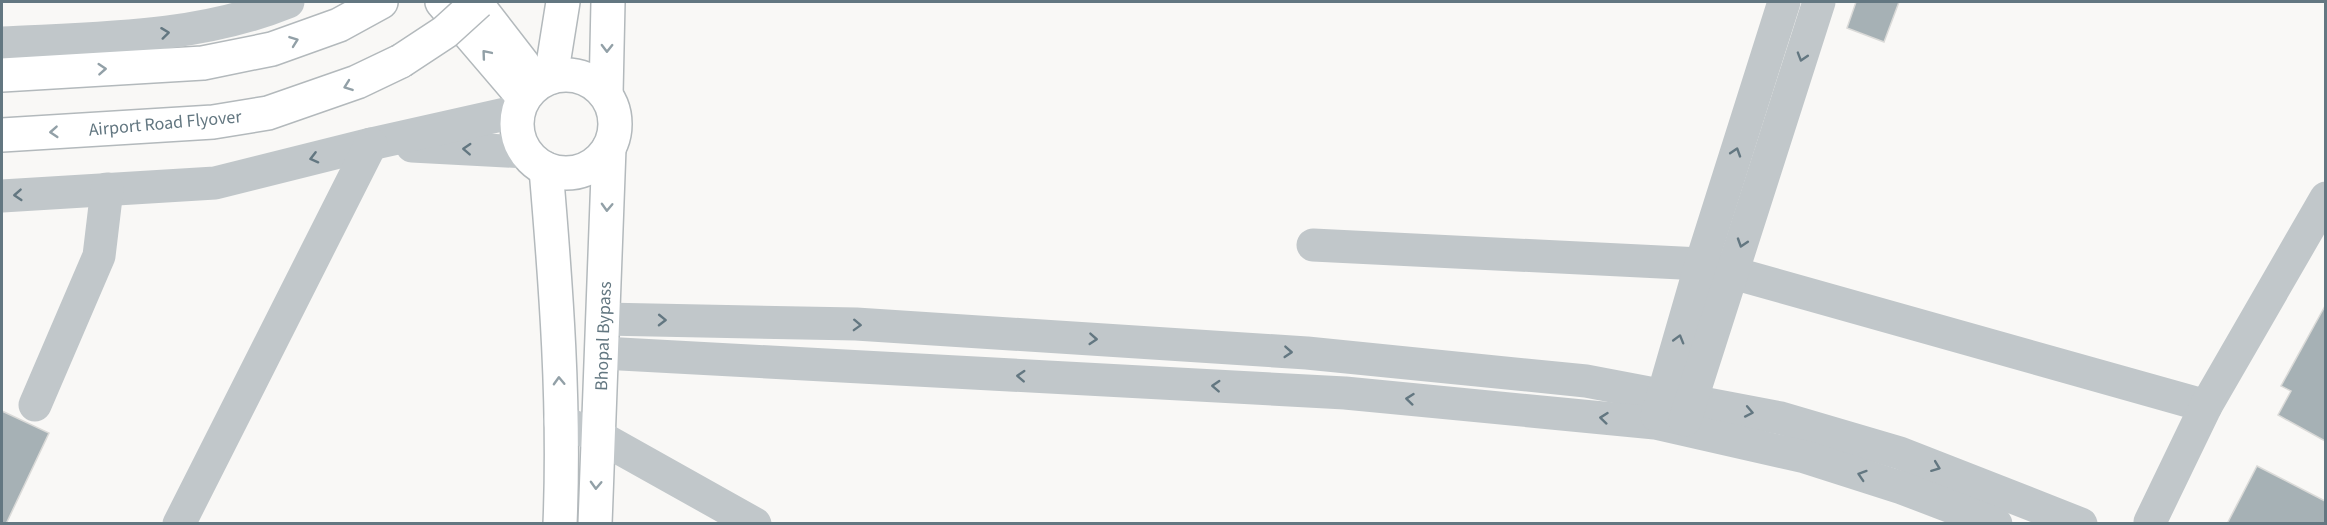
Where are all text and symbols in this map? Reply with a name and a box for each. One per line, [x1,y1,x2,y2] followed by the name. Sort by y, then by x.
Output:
[160,27,169,39] one-way arrow
[288,36,299,49] one-way arrow
[601,43,613,52] one-way arrow
[482,50,493,61] one-way arrow
[1797,51,1809,62] one-way arrow
[97,63,106,76] one-way arrow
[343,78,354,91] one-way arrow
[88,104,243,143] street label: Airport Road Flyover
[49,125,58,138] one-way arrow
[463,142,472,155] one-way arrow
[1729,147,1741,158] one-way arrow
[309,151,319,164] one-way arrow
[13,188,22,201] one-way arrow
[601,202,613,211] one-way arrow
[1737,237,1750,248] one-way arrow
[589,281,618,391] street label: Bhopal Bypass
[657,314,666,326] one-way arrow
[852,318,861,331] one-way arrow
[1089,333,1098,346] one-way arrow
[1672,334,1684,345] one-way arrow
[1283,345,1292,358] one-way arrow
[1016,369,1025,382] one-way arrow
[553,377,565,386] one-way arrow
[1211,380,1220,393] one-way arrow
[1405,393,1415,406] one-way arrow
[1744,405,1754,418] one-way arrow
[1600,412,1609,425] one-way arrow
[1930,459,1940,472] one-way arrow
[1857,470,1868,482] one-way arrow
[590,481,603,490] one-way arrow

